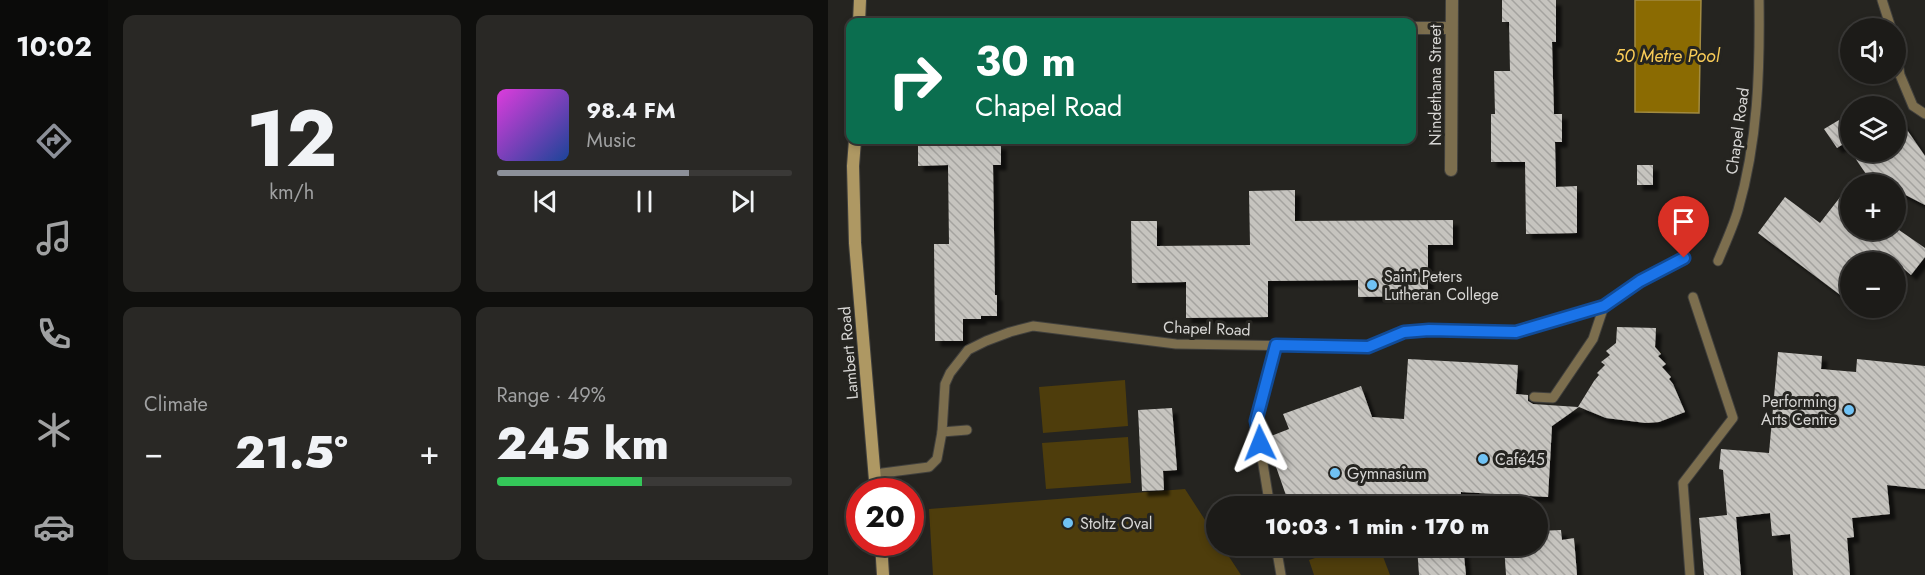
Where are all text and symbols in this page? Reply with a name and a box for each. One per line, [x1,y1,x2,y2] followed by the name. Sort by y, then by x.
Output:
[1840,18,1906,318] map controls
[1840,18,1906,84] button: sound
[1424,24,1447,146] street label: Nindethana Street
[16,27,92,66] text: 10:02
[975,31,1076,92] text: 30 m
[876,42,954,120] icon: right
[1614,43,1721,69] water label: 50 Metre Pool
[246,83,337,195] text: 12
[1720,86,1755,176] street label: Chapel Road
[975,87,1123,126] text: Chapel Road
[587,94,676,126] text: 98.4 FM
[1840,96,1906,162] button: layers
[33,120,75,162] icon: directions
[587,126,636,155] text: Music
[1840,174,1906,240] button: +
[269,178,314,207] text: km/h
[529,185,562,218] icon: previous
[628,185,661,218] icon: pause
[726,185,759,218] icon: next
[1658,196,1709,258] pin
[1667,205,1700,238] icon: arrive
[33,217,75,259] icon: music
[1840,252,1906,318] button: −
[1384,265,1499,306] place label: Saint Peters Lutheran College
[1365,278,1379,292] marker: Saint Peters Lutheran College
[833,305,864,400] street label: Lambert Road
[33,313,75,355] icon: phone
[1163,315,1251,342] street label: Chapel Road
[497,381,606,410] text: Range · 49%
[144,390,208,419] text: Climate
[1761,390,1837,431] place label: Performing Arts Centre
[1842,403,1856,417] marker: Performing Arts Centre
[33,409,75,451] icon: climate
[497,411,669,476] text: 245 km
[1228,411,1292,475] position arrow
[235,420,348,485] text: 21.5°
[144,429,163,476] text: −
[419,429,440,476] text: +
[1495,448,1545,471] place label: Café45
[1476,452,1490,466] marker: Café45
[1347,462,1427,485] place label: Gymnasium
[1328,466,1342,480] marker: Gymnasium
[846,478,924,556] speed limit sign: 20
[33,506,75,548] icon: car
[1265,510,1489,542] text: 10:03 · 1 min · 170 m
[1080,512,1152,535] place label: Stoltz Oval
[1061,516,1075,530] marker: Stoltz Oval

